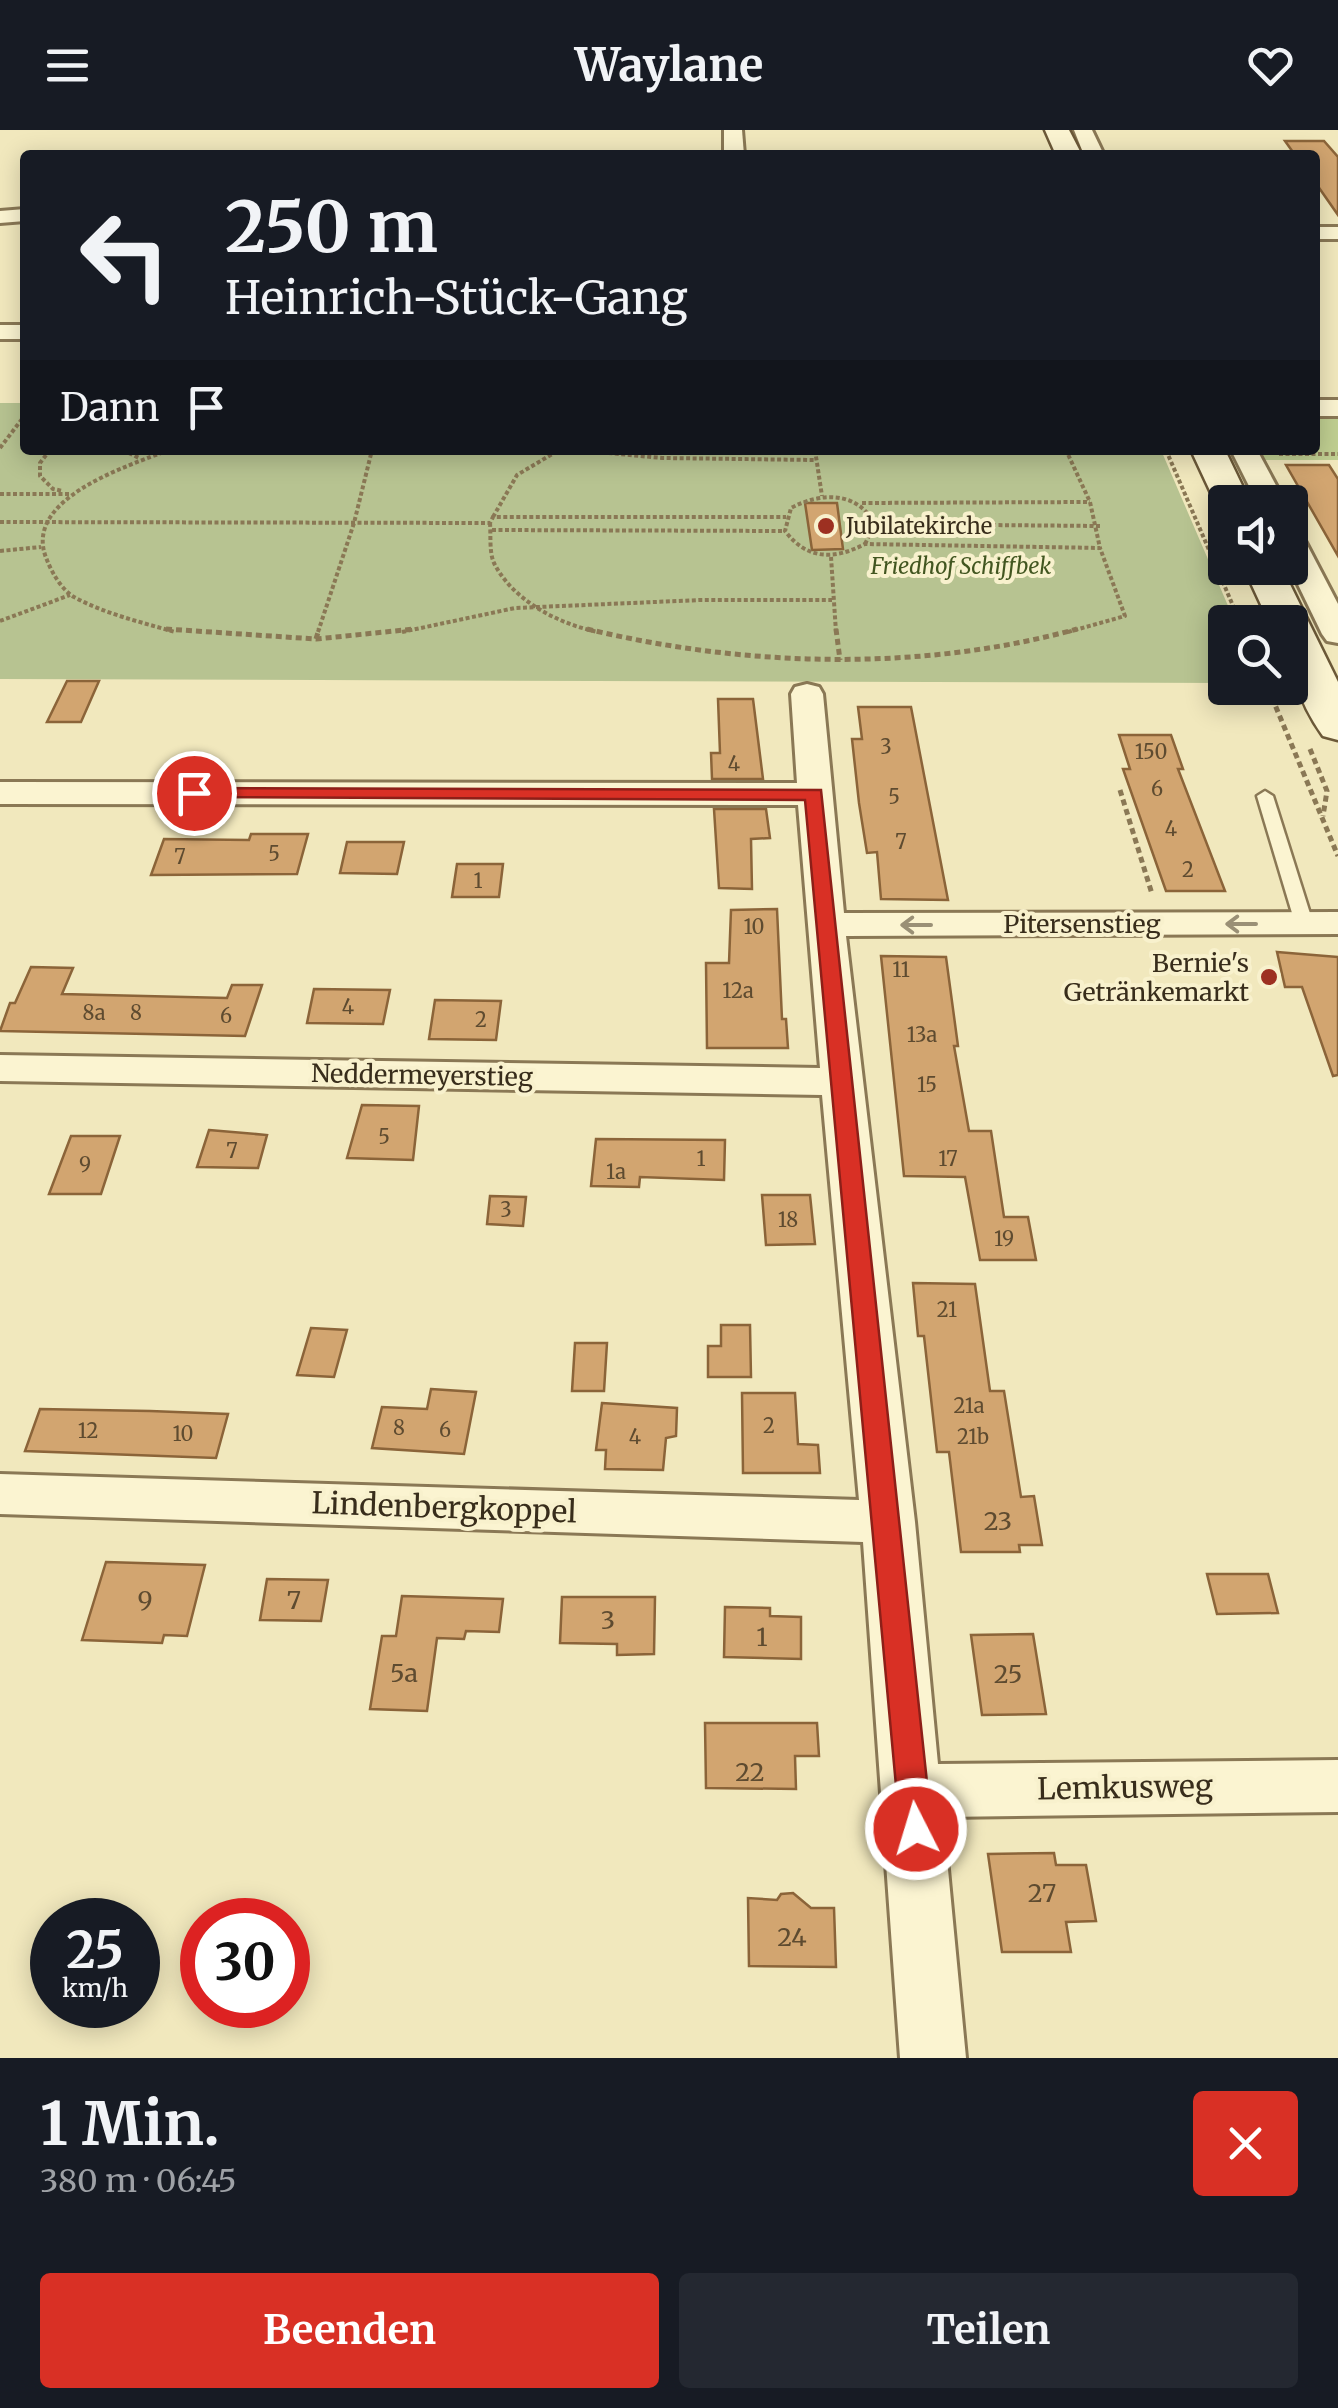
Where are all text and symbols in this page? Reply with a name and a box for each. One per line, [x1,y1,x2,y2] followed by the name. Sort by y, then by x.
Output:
[575,37,763,93] text: Waylane
[40,38,95,93] icon: menu
[1243,38,1298,93] icon: heart
[225,183,438,271] text: 250 m
[60,190,190,320] icon: left
[225,270,688,326] text: Heinrich-Stück-Gang
[179,380,234,435] icon: arrive
[60,384,159,431] text: Dann
[1208,485,1308,705] map controls
[1208,485,1308,585] button: sound
[845,512,992,540] place label: Jubilatekirche
[815,515,837,537] marker: Jubilatekirche
[870,552,1051,580] park label: Friedhof Schiffbek
[1208,605,1308,705] button: search
[880,734,892,759] house number: 3
[1135,739,1167,764] house number: 150
[152,751,237,836] pin
[728,751,740,776] house number: 4
[167,766,222,821] icon: arrive
[1151,776,1163,801] house number: 6
[888,784,900,809] house number: 5
[1165,816,1177,841] house number: 4
[895,829,907,854] house number: 7
[268,841,280,866] house number: 5
[174,844,186,869] house number: 7
[1182,857,1194,882] house number: 2
[473,868,483,893] house number: 1
[1003,908,1161,940] street label: Pitersenstieg
[743,914,765,939] house number: 10
[1225,914,1258,934] one-way arrow
[900,915,932,934] one-way arrow
[1064,947,1249,1008] place label: Bernie's Getränkemarkt
[892,957,910,982] house number: 11
[1258,966,1280,988] marker: Bernie's Getränkemarkt
[722,978,754,1003] house number: 12a
[342,994,354,1019] house number: 4
[83,1000,106,1025] house number: 8a
[130,1000,142,1025] house number: 8
[220,1003,232,1028] house number: 6
[475,1007,487,1032] house number: 2
[907,1022,938,1047] house number: 13a
[311,1057,533,1093] street label: Neddermeyerstieg
[917,1072,937,1097] house number: 15
[378,1124,390,1149] house number: 5
[226,1138,238,1163] house number: 7
[696,1146,706,1171] house number: 1
[938,1146,958,1171] house number: 17
[79,1152,91,1177] house number: 9
[606,1159,626,1184] house number: 1a
[500,1197,512,1222] house number: 3
[778,1207,798,1232] house number: 18
[994,1226,1014,1251] house number: 19
[937,1297,957,1322] house number: 21
[954,1393,985,1418] house number: 21a
[763,1413,775,1438] house number: 2
[393,1415,405,1440] house number: 8
[439,1417,451,1442] house number: 6
[78,1418,98,1443] house number: 12
[172,1421,194,1446] house number: 10
[629,1424,641,1449] house number: 4
[957,1424,989,1449] house number: 21b
[311,1483,577,1531] street label: Lindenbergkoppel
[984,1505,1012,1537] house number: 23
[137,1584,153,1616] house number: 9
[287,1584,301,1616] house number: 7
[601,1604,615,1636] house number: 3
[756,1621,768,1653] house number: 1
[390,1657,418,1689] house number: 5a
[994,1658,1022,1690] house number: 25
[735,1756,765,1788] house number: 22
[1037,1766,1213,1808] street label: Lemkusweg
[864,1777,968,1881] position arrow
[1028,1877,1056,1909] house number: 27
[180,1898,310,2028] speed limit sign: 30
[66,1919,124,1982] text: 25
[777,1921,807,1953] house number: 24
[62,1972,128,2004] text: km/h
[40,2086,220,2161] text: 1 Min.
[1193,2091,1298,2196] button: close
[40,2161,237,2201] text: 380 m · 06:45
[40,2273,659,2388] button: Beenden
[679,2273,1298,2388] button: Teilen

